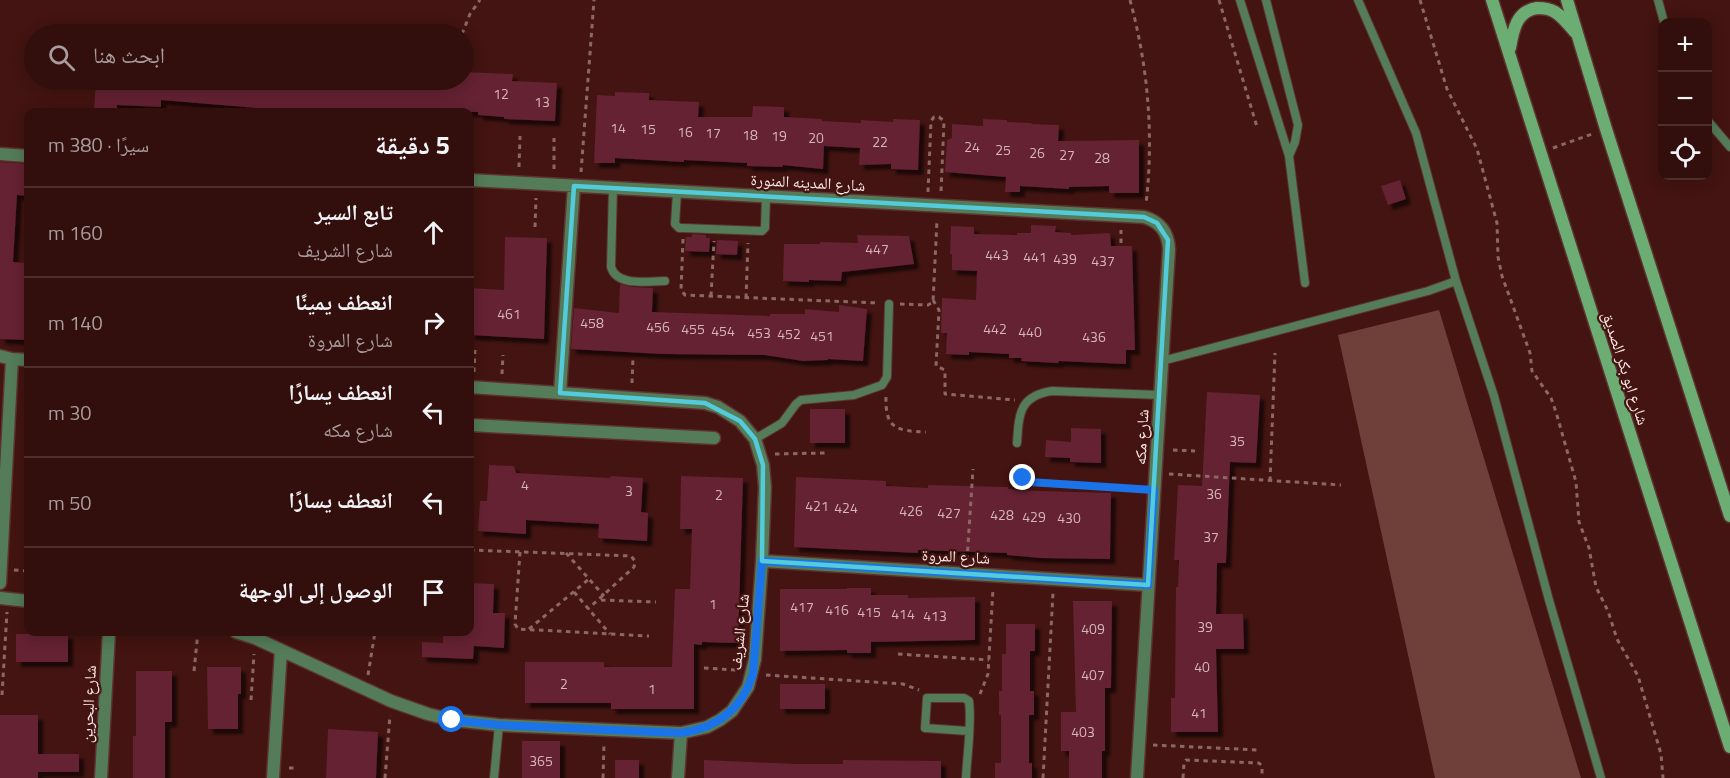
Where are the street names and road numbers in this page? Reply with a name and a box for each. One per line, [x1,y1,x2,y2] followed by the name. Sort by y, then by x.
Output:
[750,167,866,197] street label: شارع المدينه المنورة
[1596,308,1656,428] street label: شارع ابو بكر الصديق
[1128,409,1154,465] street label: شارع مكه
[921,542,991,570] street label: شارع المروة
[723,593,755,671] street label: شارع الشريف
[74,665,102,743] street label: شارع البحرين

